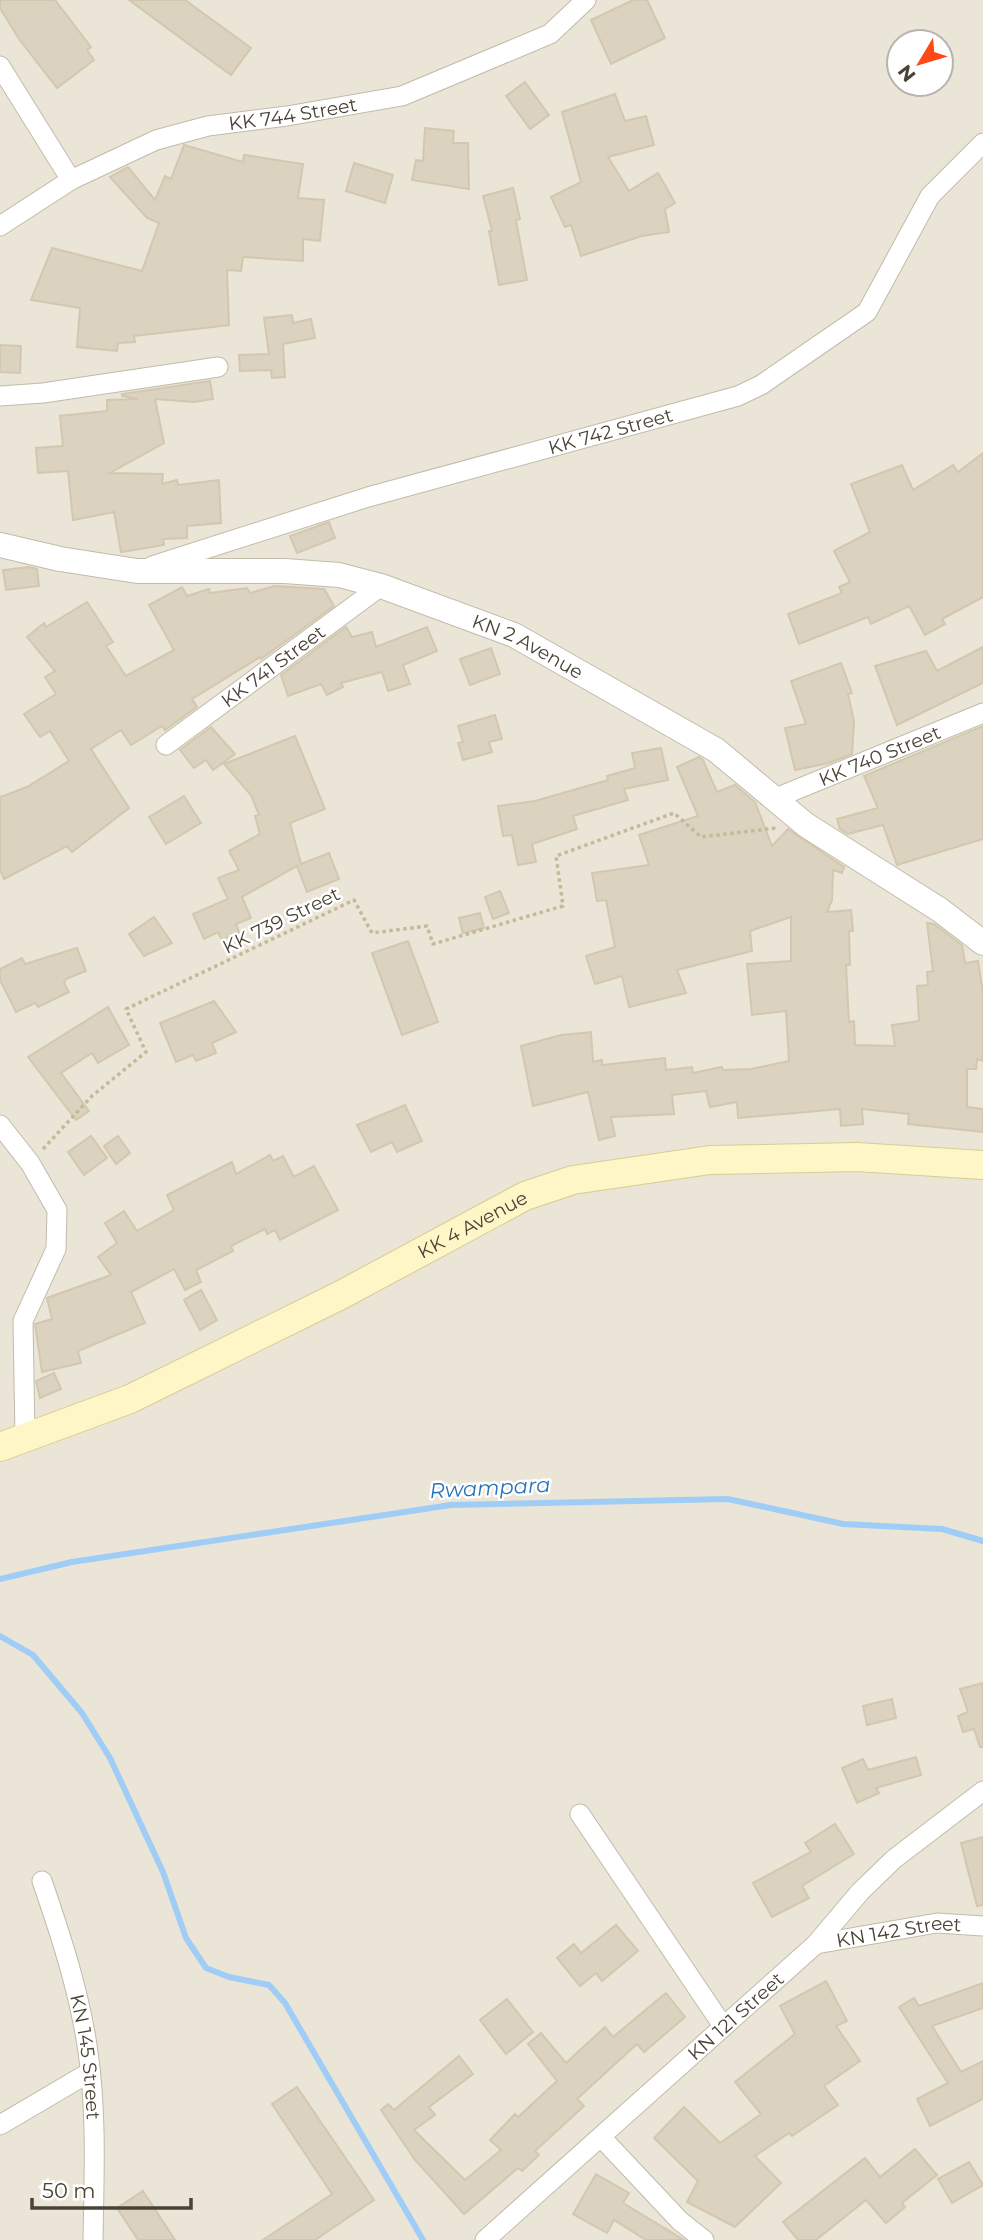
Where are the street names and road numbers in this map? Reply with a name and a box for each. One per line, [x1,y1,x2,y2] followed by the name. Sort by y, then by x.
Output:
[227,93,359,135] street label: KK 744 Street
[546,403,675,459] street label: KK 742 Street
[469,610,587,684] street label: KN 2 Avenue
[217,620,330,712] street label: KK 741 Street
[815,721,944,791] street label: KK 740 Street
[219,882,344,959] street label: KK 739 Street
[414,1186,531,1264] street label: KK 4 Avenue
[835,1911,962,1952] street label: KN 142 Street
[683,1967,789,2065] street label: KN 121 Street
[65,1992,105,2120] street label: KN 145 Street

